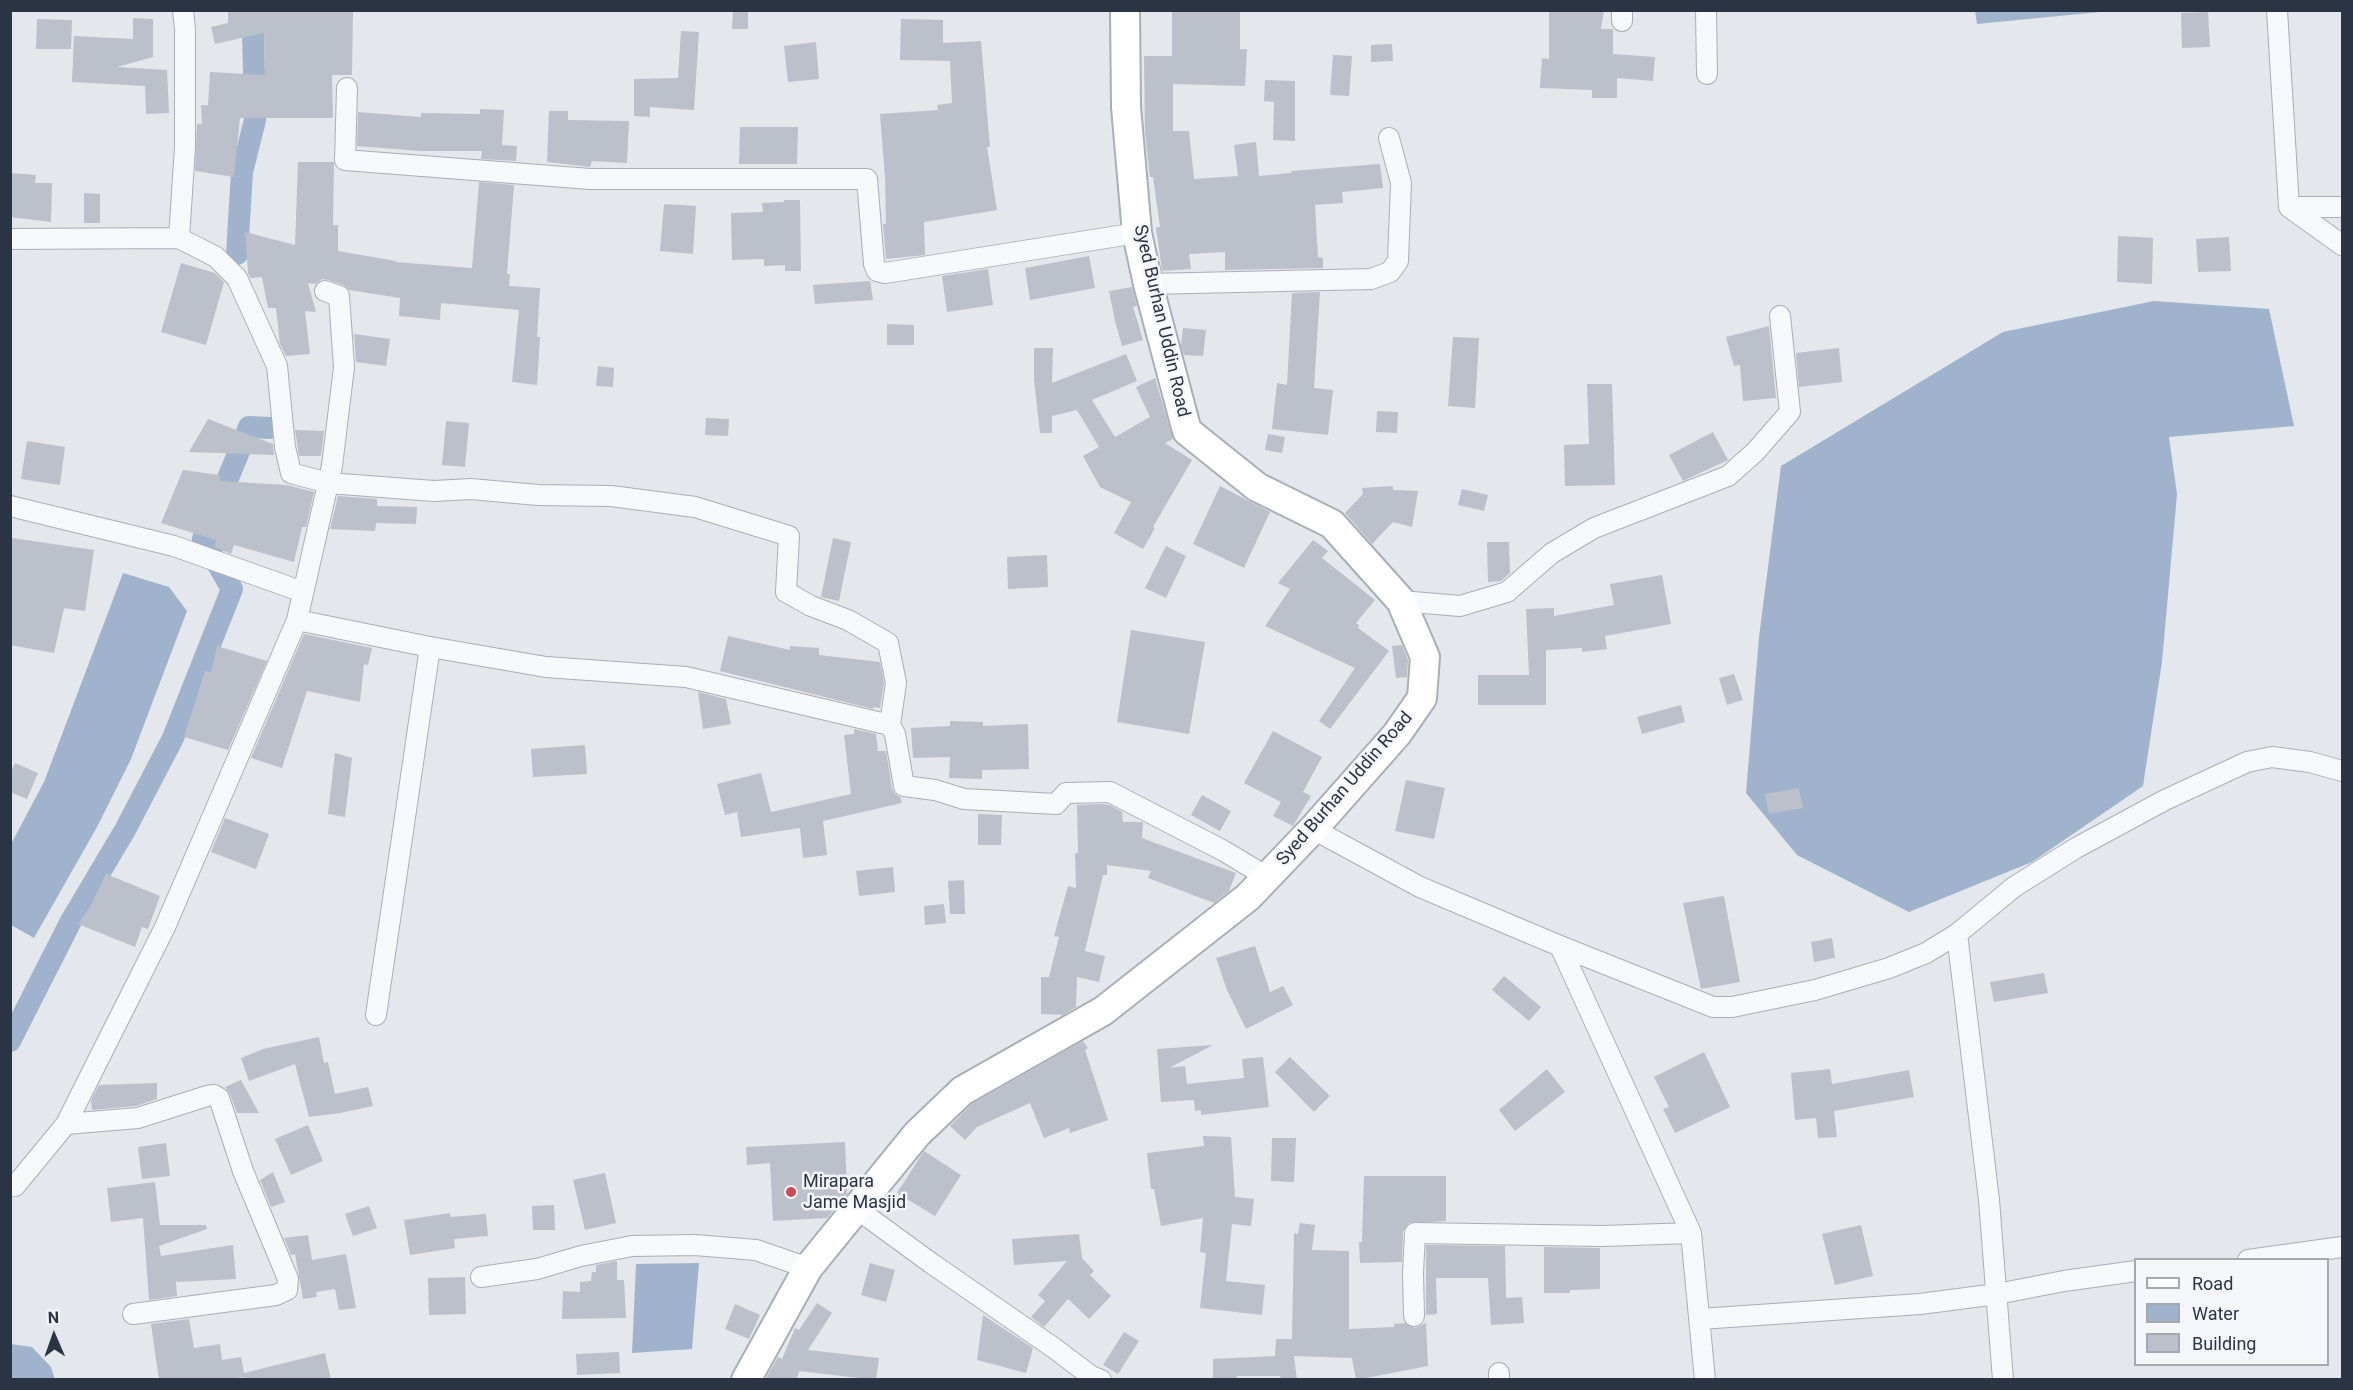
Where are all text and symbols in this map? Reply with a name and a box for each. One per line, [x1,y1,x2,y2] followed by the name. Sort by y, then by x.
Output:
[1128,223,1194,419] street label: Syed Burhan Uddin Road
[1272,708,1418,870] street label: Syed Burhan Uddin Road
[803,1171,906,1214] place label: Mirapara Jame Masjid
[784,1185,798,1199] marker: Mirapara Jame Masjid
[2134,1258,2329,1366] legend
[2192,1273,2233,1294] text: Road
[2192,1303,2239,1324] text: Water
[24,1306,84,1366] north arrow
[47,1308,59,1327] text: N
[2192,1333,2256,1354] text: Building

